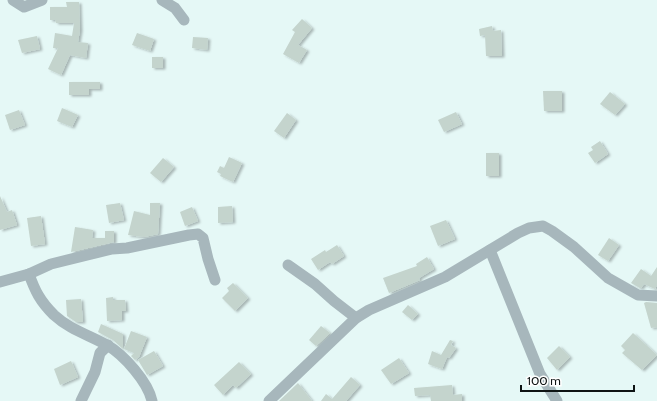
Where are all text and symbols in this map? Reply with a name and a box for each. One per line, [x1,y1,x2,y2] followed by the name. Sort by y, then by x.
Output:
[521,367,634,393] scale bar
[527,373,561,388] text: 100 m

